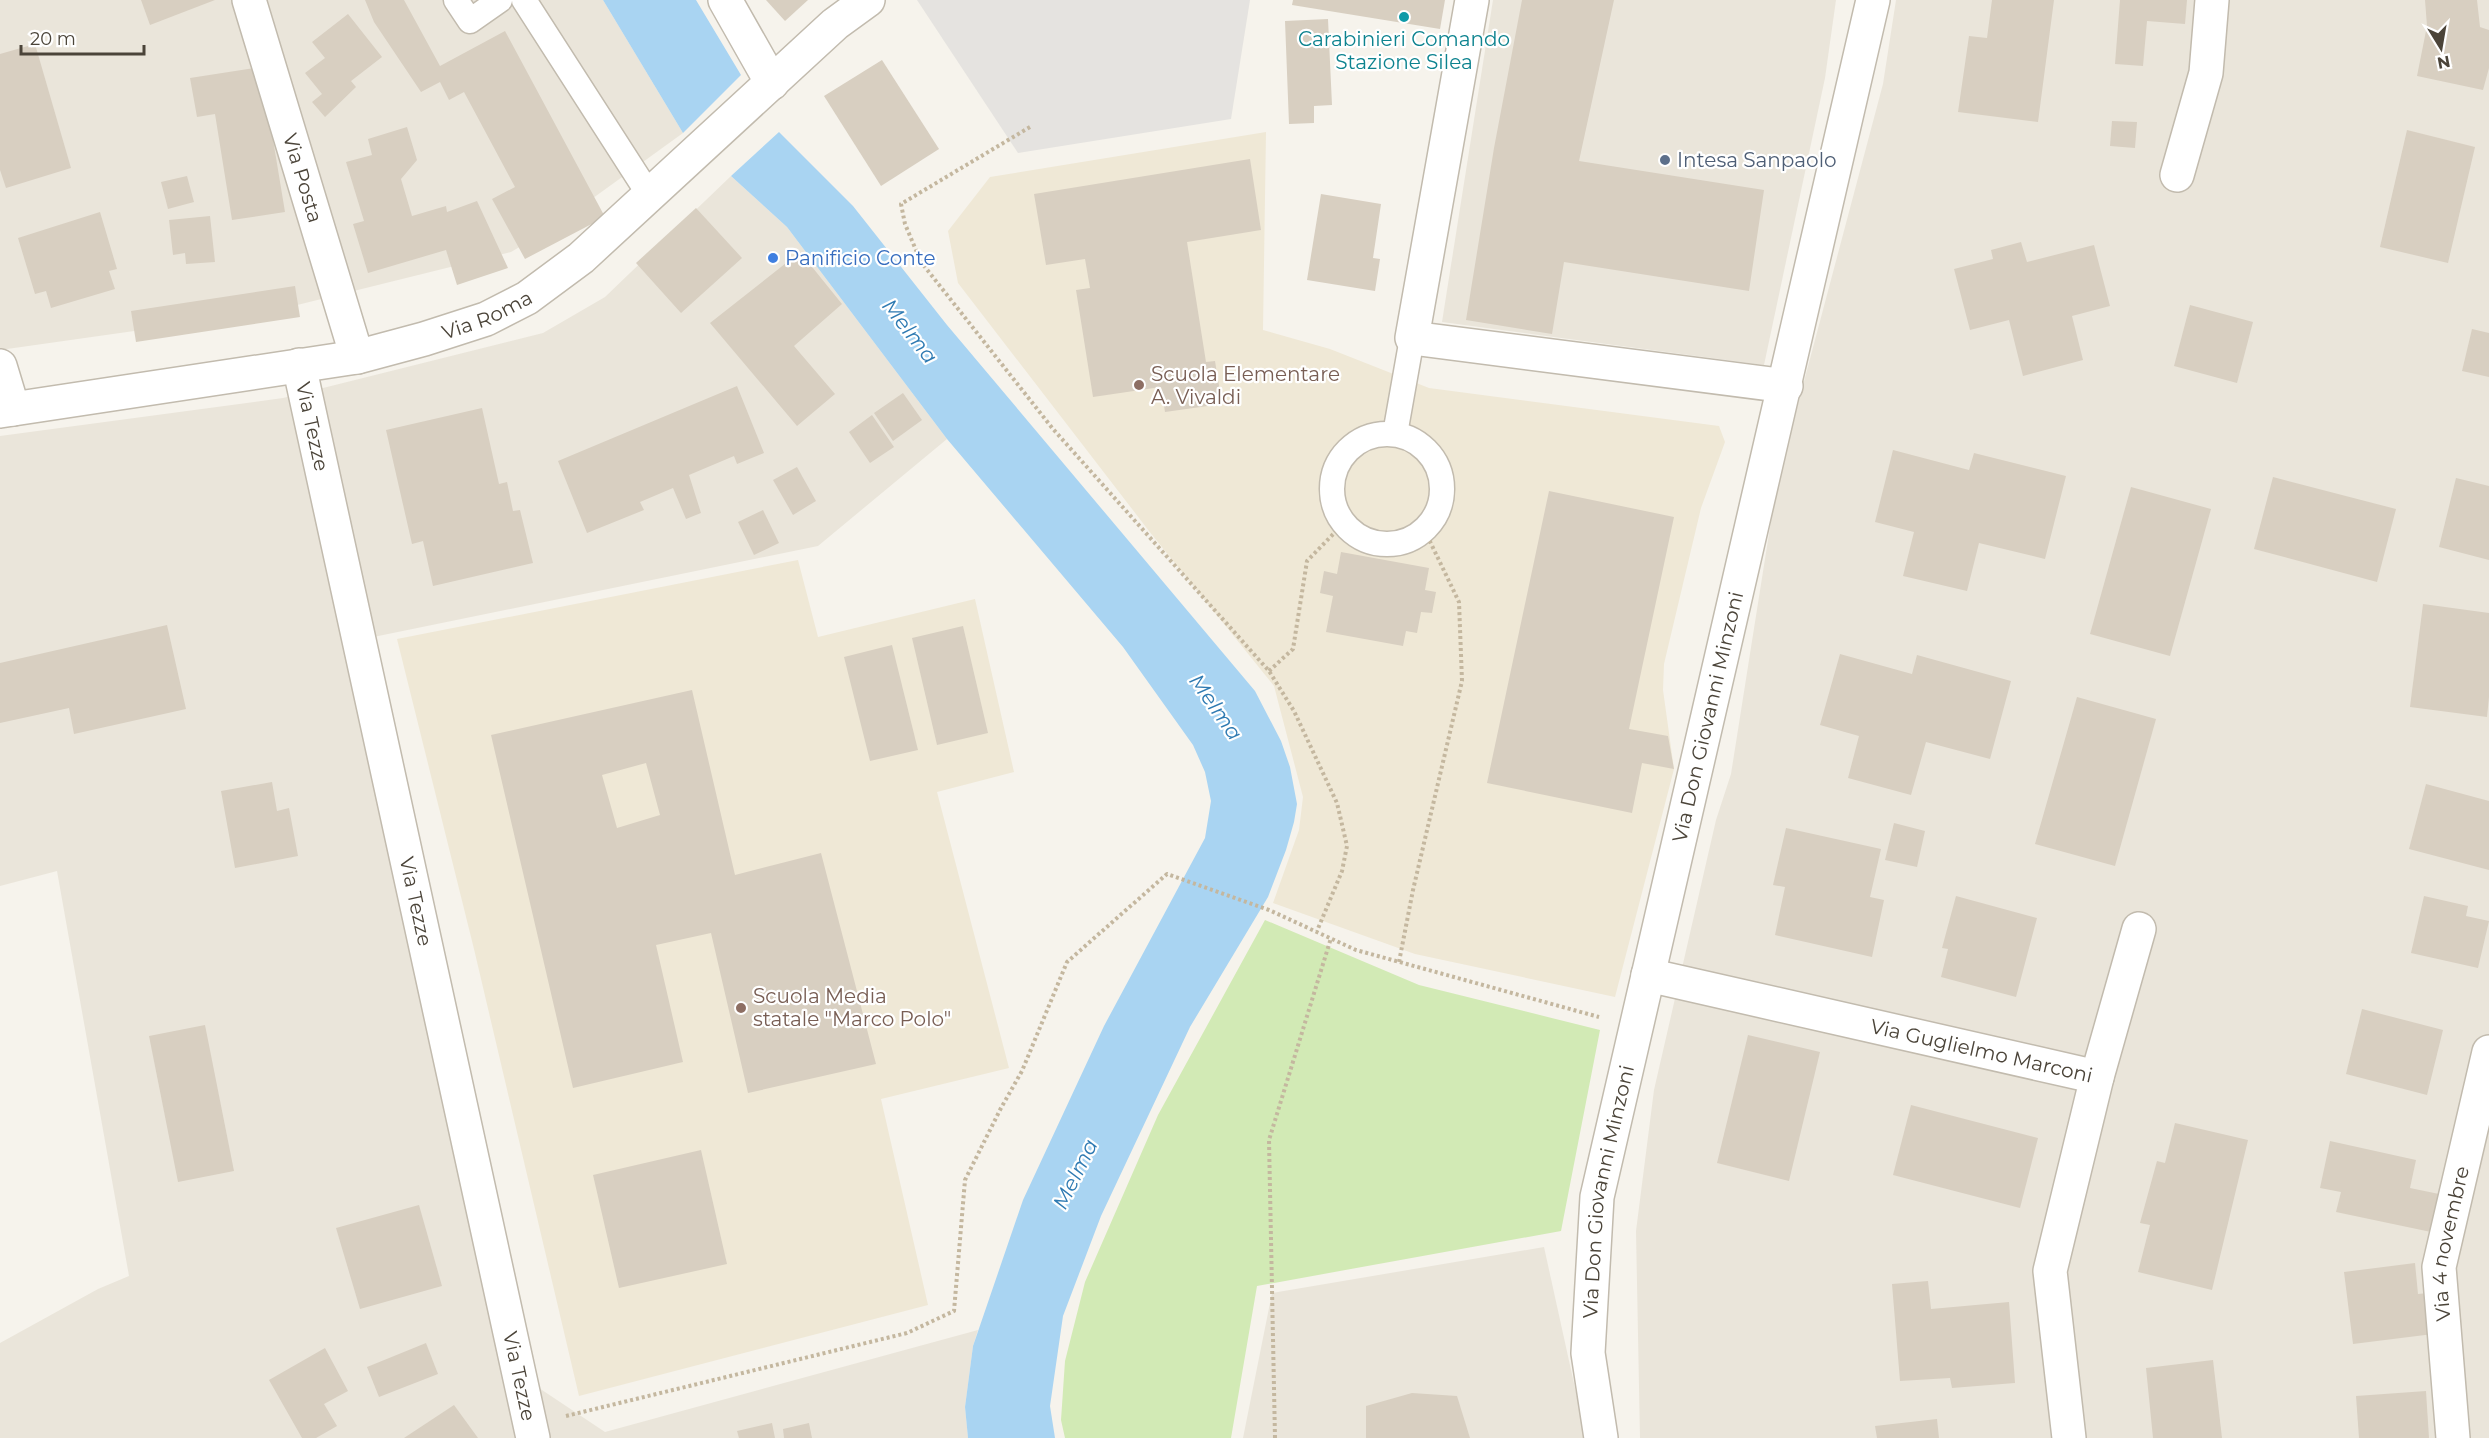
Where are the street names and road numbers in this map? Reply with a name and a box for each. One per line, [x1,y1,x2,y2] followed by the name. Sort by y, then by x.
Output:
[278,131,328,226] street label: Via Posta
[439,285,536,344] street label: Via Roma
[291,380,334,473] street label: Via Tezze
[1667,589,1748,845] street label: Via Don Giovanni Minzoni
[395,854,437,948] street label: Via Tezze
[1868,1014,2095,1088] street label: Via Guglielmo Marconi
[1578,1063,1639,1319] street label: Via Don Giovanni Minzoni
[2427,1164,2474,1322] street label: Via 4 novembre
[498,1329,541,1423] street label: Via Tezze

